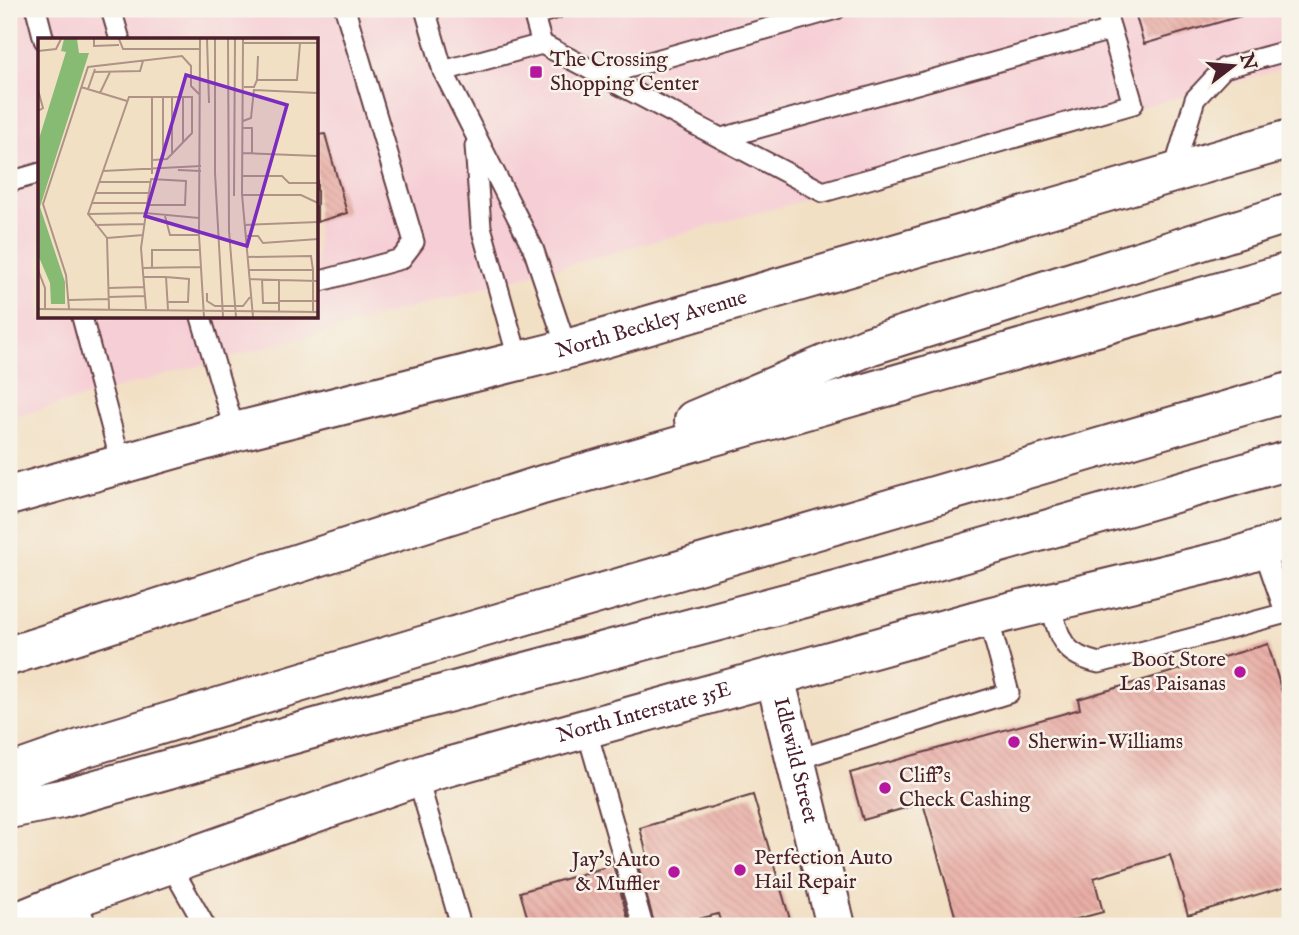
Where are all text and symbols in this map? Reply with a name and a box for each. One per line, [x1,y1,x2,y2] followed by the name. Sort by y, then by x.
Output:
[1198,32,1268,102] north arrow
[38,38,318,318] inset map
[550,47,699,98] place label: The Crossing Shopping Center
[1233,50,1261,74] text: N
[528,64,544,80] marker: The Crossing Shopping Center
[553,284,751,365] street label: North Beckley Avenue
[1119,647,1226,698] place label: Boot Store Las Paisanas
[1232,664,1248,680] marker: Boot Store Las Paisanas
[554,675,734,749] street label: North Interstate 35E
[767,695,824,826] street label: Idlewild Street
[1028,729,1183,756] place label: Sherwin-Williams
[1006,734,1022,750] marker: Sherwin-Williams
[899,763,1031,814] place label: Cliff's Check Cashing
[877,780,893,796] marker: Cliff's Check Cashing
[754,845,893,896] place label: Perfection Auto Hail Repair
[570,847,660,898] place label: Jay's Auto & Muffler
[732,862,748,878] marker: Perfection Auto Hail Repair
[666,864,682,880] marker: Jay's Auto & Muffler

